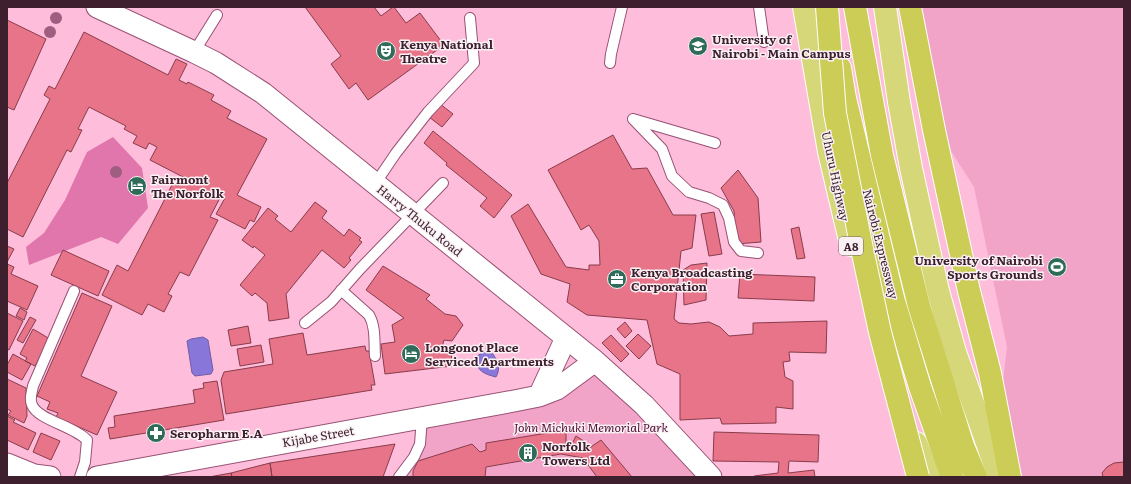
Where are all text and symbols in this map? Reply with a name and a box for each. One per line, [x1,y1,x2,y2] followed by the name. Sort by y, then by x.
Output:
[712,30,850,62] place label: University of Nairobi - Main Campus
[400,35,494,67] place label: Kenya National Theatre
[687,35,709,57] school or university icon: University of Nairobi - Main Campus
[375,40,397,62] theatre icon: Kenya National Theatre
[818,129,854,223] street label: Uhuru Highway
[151,170,225,202] place label: Fairmont The Norfolk
[126,175,148,197] hotel icon: Fairmont The Norfolk
[373,180,467,261] street label: Harry Thuku Road
[859,187,903,301] street label: Nairobi Expressway
[839,237,863,255] road number: A8
[914,251,1044,283] place label: University of Nairobi Sports Grounds
[1046,256,1068,278] sports icon: University of Nairobi Sports Grounds
[631,263,753,295] place label: Kenya Broadcasting Corporation
[606,268,628,290] office icon: Kenya Broadcasting Corporation
[425,338,554,370] place label: Longonot Place Serviced Apartments
[400,343,422,365] hotel icon: Longonot Place Serviced Apartments
[514,418,668,436] park label: John Michuki Memorial Park
[281,421,356,451] street label: Kijabe Street
[145,422,167,444] pharmacy icon: Seropharm E.A
[170,424,263,442] place label: Seropharm E.A
[542,437,610,469] place label: Norfolk Towers Ltd
[517,442,539,464] building icon: Norfolk Towers Ltd

